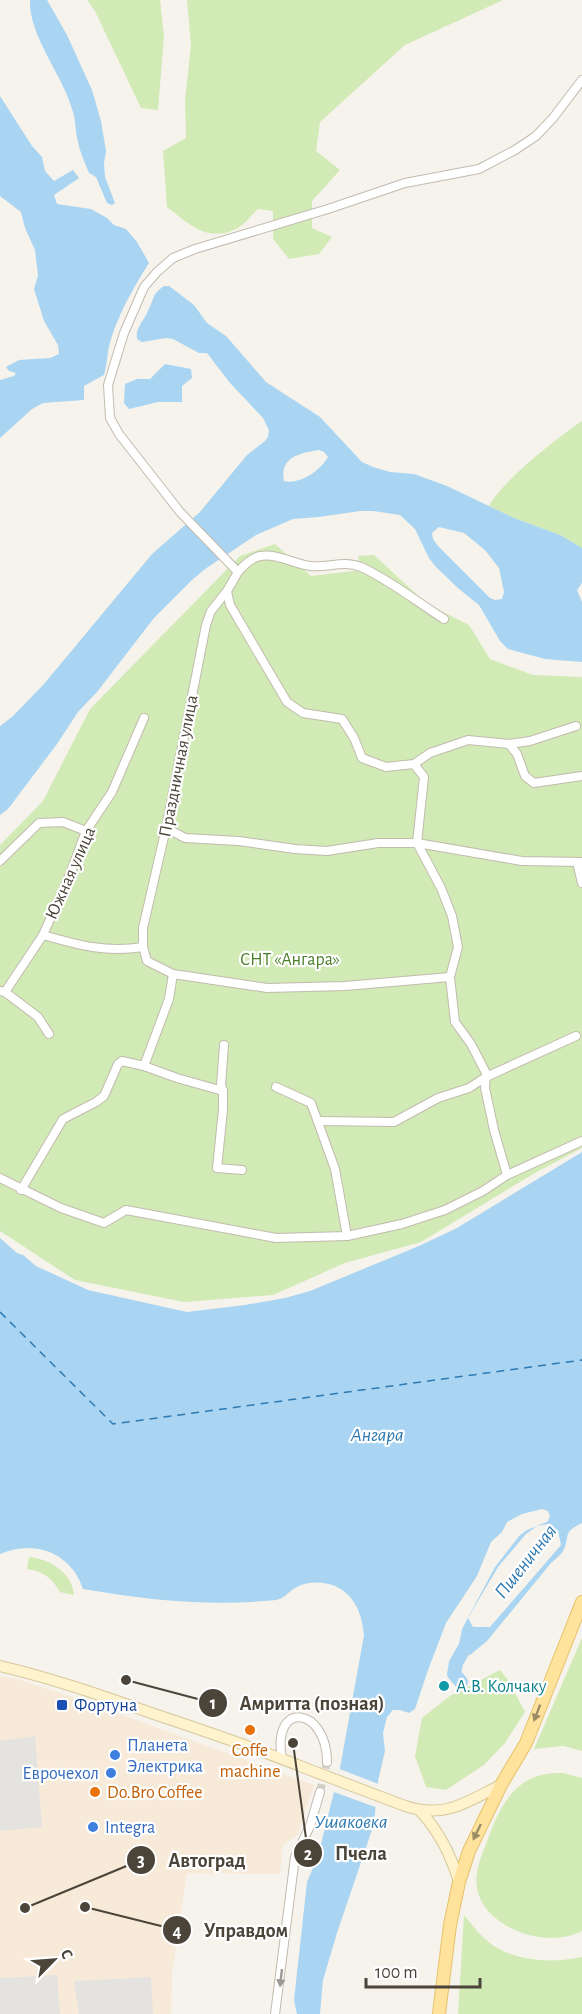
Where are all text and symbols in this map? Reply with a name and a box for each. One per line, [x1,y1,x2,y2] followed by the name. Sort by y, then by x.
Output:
[156,694,202,839] street label: Праздничная улица
[42,824,99,922] street label: Южная улица
[240,951,340,969] park label: СНТ «Ангара»
[349,1425,404,1445] water label: Ангара
[491,1521,561,1602] water label: Пшеничная
[456,1678,547,1696] place label: А.В. Колчаку
[437,1679,451,1693] marker: А.В. Колчаку
[198,1684,397,1722] callout: Амритта (позная)
[239,1694,385,1714] text: Амритта (позная)
[210,1695,216,1713] text: 1
[74,1697,137,1715] place label: Фортуна
[55,1698,69,1712] marker: Фортуна
[532,1704,542,1722] one-way arrow
[243,1723,257,1737] marker: Coffe machine
[127,1737,203,1776] place label: Планета Электрика
[220,1742,280,1781] place label: Coffe machine
[108,1748,122,1762] marker: Планета Электрика
[22,1765,99,1783] place label: Еврочехол
[104,1766,118,1780] marker: Еврочехол
[107,1784,202,1802] place label: Do.Bro Coffee
[88,1785,102,1799] marker: Do.Bro Coffee
[314,1812,388,1832] water label: Ушаковка
[105,1819,155,1837] place label: Integra
[86,1820,100,1834] marker: Integra
[472,1824,481,1841] one-way arrow
[293,1834,399,1872] callout: Пчела
[126,1841,257,1879] callout: Автоград
[335,1844,387,1864] text: Пчела
[304,1846,313,1864] text: 2
[168,1851,246,1871] text: Автоград
[137,1852,145,1870] text: 3
[162,1911,300,1949] callout: Управдом
[204,1921,288,1941] text: Управдом
[172,1923,182,1941] text: 4
[24,1930,84,1990] north arrow
[58,1947,76,1962] text: С
[366,1951,480,1989] scale bar
[375,1964,418,1982] text: 100 m
[276,1968,286,1987] one-way arrow

